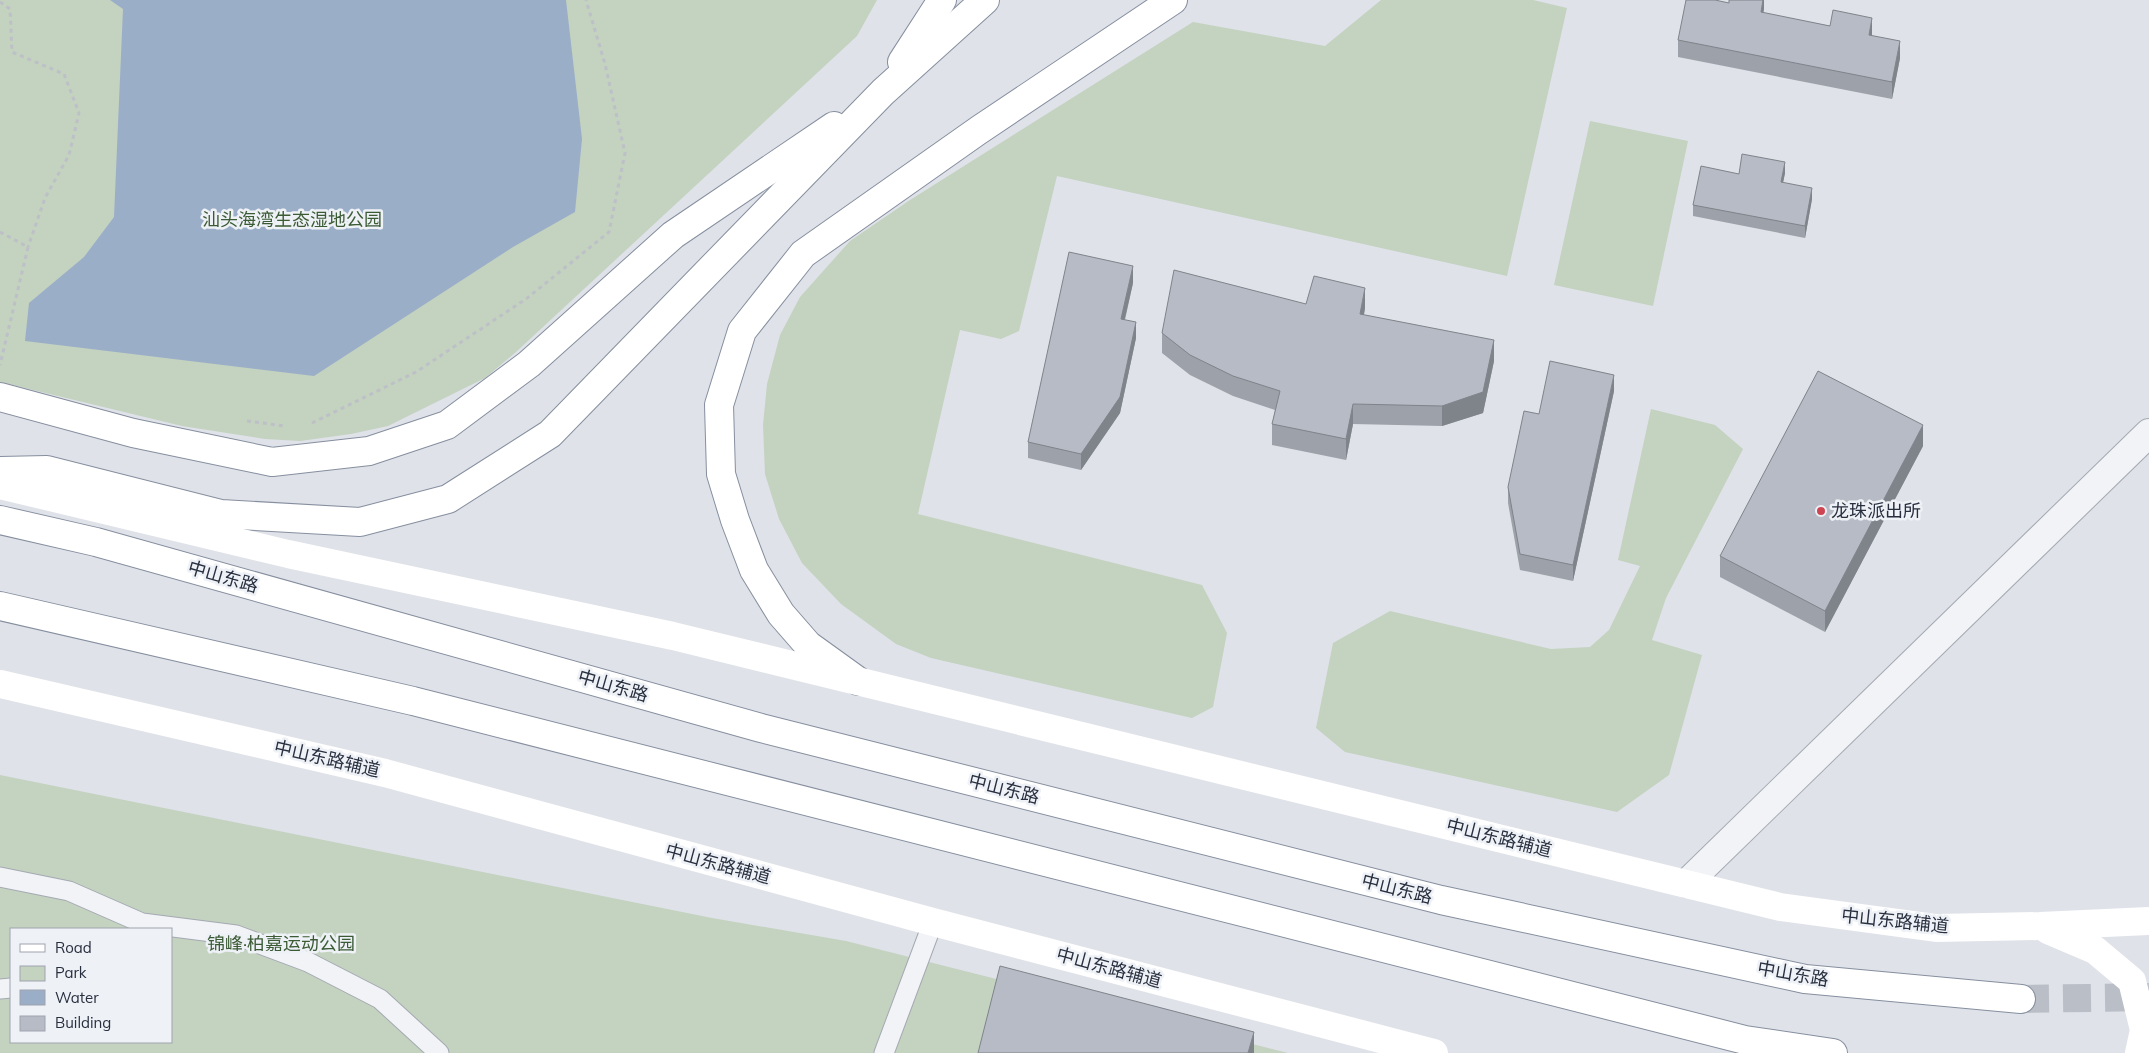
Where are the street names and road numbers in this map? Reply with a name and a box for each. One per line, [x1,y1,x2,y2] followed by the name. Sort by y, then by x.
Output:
[185,556,261,597] street label: 中山东路
[575,665,651,706] street label: 中山东路
[272,735,382,782] street label: 中山东路辅道
[966,769,1042,808] street label: 中山东路
[1444,813,1554,862] street label: 中山东路辅道
[663,838,773,889] street label: 中山东路辅道
[1359,869,1435,908] street label: 中山东路
[1840,903,1950,938] street label: 中山东路辅道
[1054,942,1164,993] street label: 中山东路辅道
[1756,956,1831,991] street label: 中山东路

